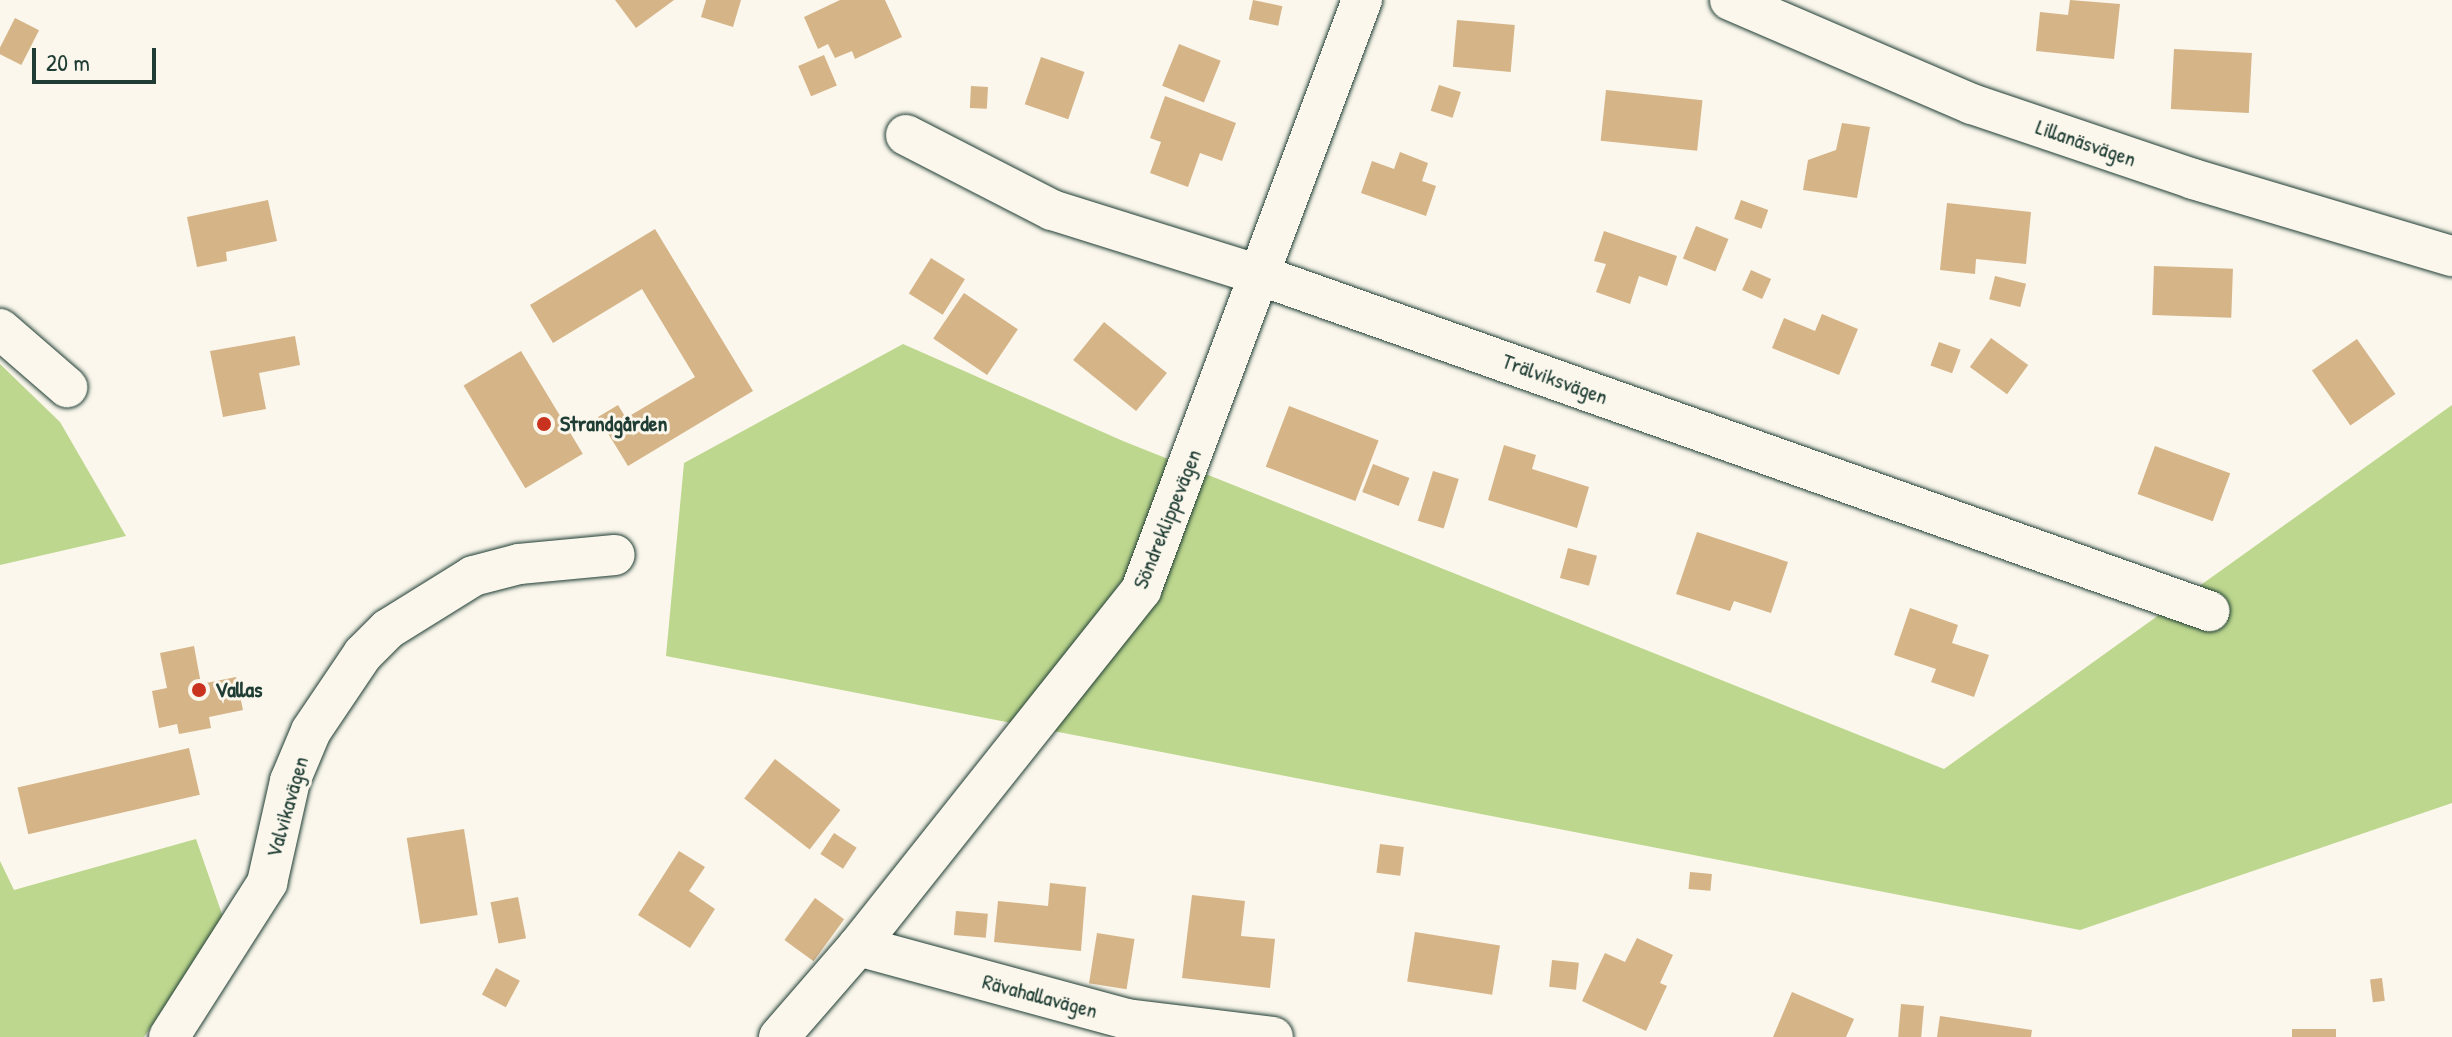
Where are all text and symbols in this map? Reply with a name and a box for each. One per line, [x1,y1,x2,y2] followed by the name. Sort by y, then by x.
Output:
[36,32,160,82] scale bar
[46,46,90,78] text: 20 m
[2032,114,2140,172] street label: Lillanäsvägen
[1499,348,1611,410] street label: Trälviksvägen
[560,411,667,437] place label: Strandgården
[535,415,553,433] marker: Strandgården
[1127,445,1207,593] street label: Söndreklippevägen
[215,677,263,703] place label: Vallas
[190,681,208,699] marker: Vallas
[260,753,314,861] street label: Valvikavägen
[980,968,1100,1024] street label: Rävahallavägen

